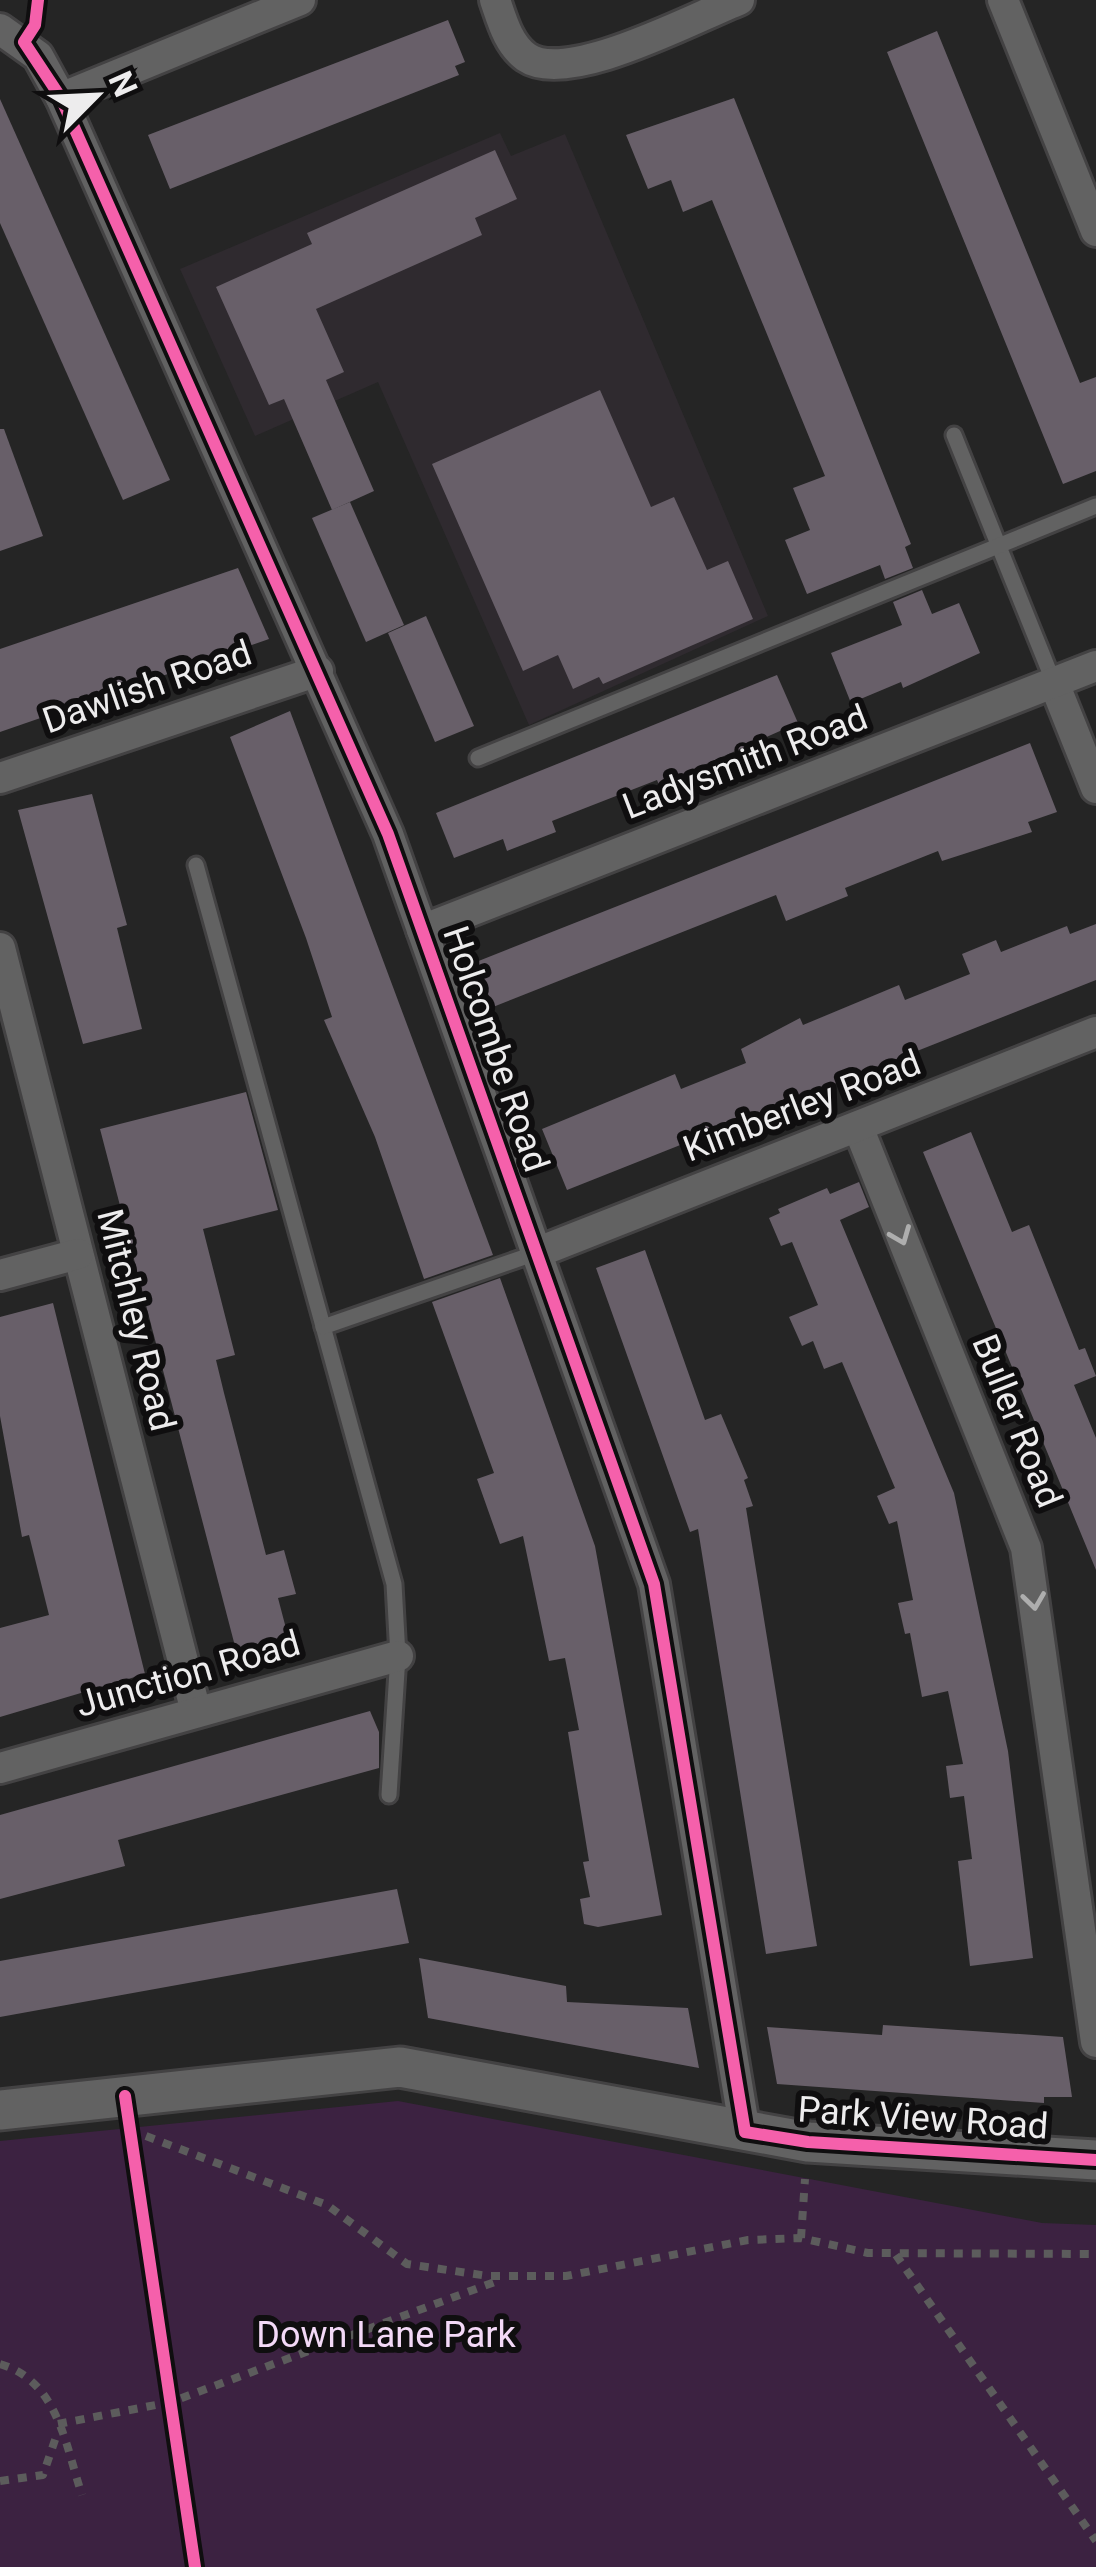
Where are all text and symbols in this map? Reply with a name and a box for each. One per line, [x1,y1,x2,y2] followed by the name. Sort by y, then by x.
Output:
[36,36,156,156] north arrow
[100,65,146,103] text: N
[37,632,257,742] street label: Dawlish Road
[617,696,873,828] street label: Ladysmith Road
[434,921,558,1177] street label: Holcombe Road
[677,1041,927,1171] street label: Kimberley Road
[88,1205,184,1435] street label: Mitchley Road
[887,1224,911,1245] one-way arrow
[963,1328,1071,1514] street label: Buller Road
[1020,1591,1046,1611] one-way arrow
[71,1622,305,1726] street label: Junction Road
[796,2088,1050,2148] street label: Park View Road
[256,2314,516,2356] park label: Down Lane Park

